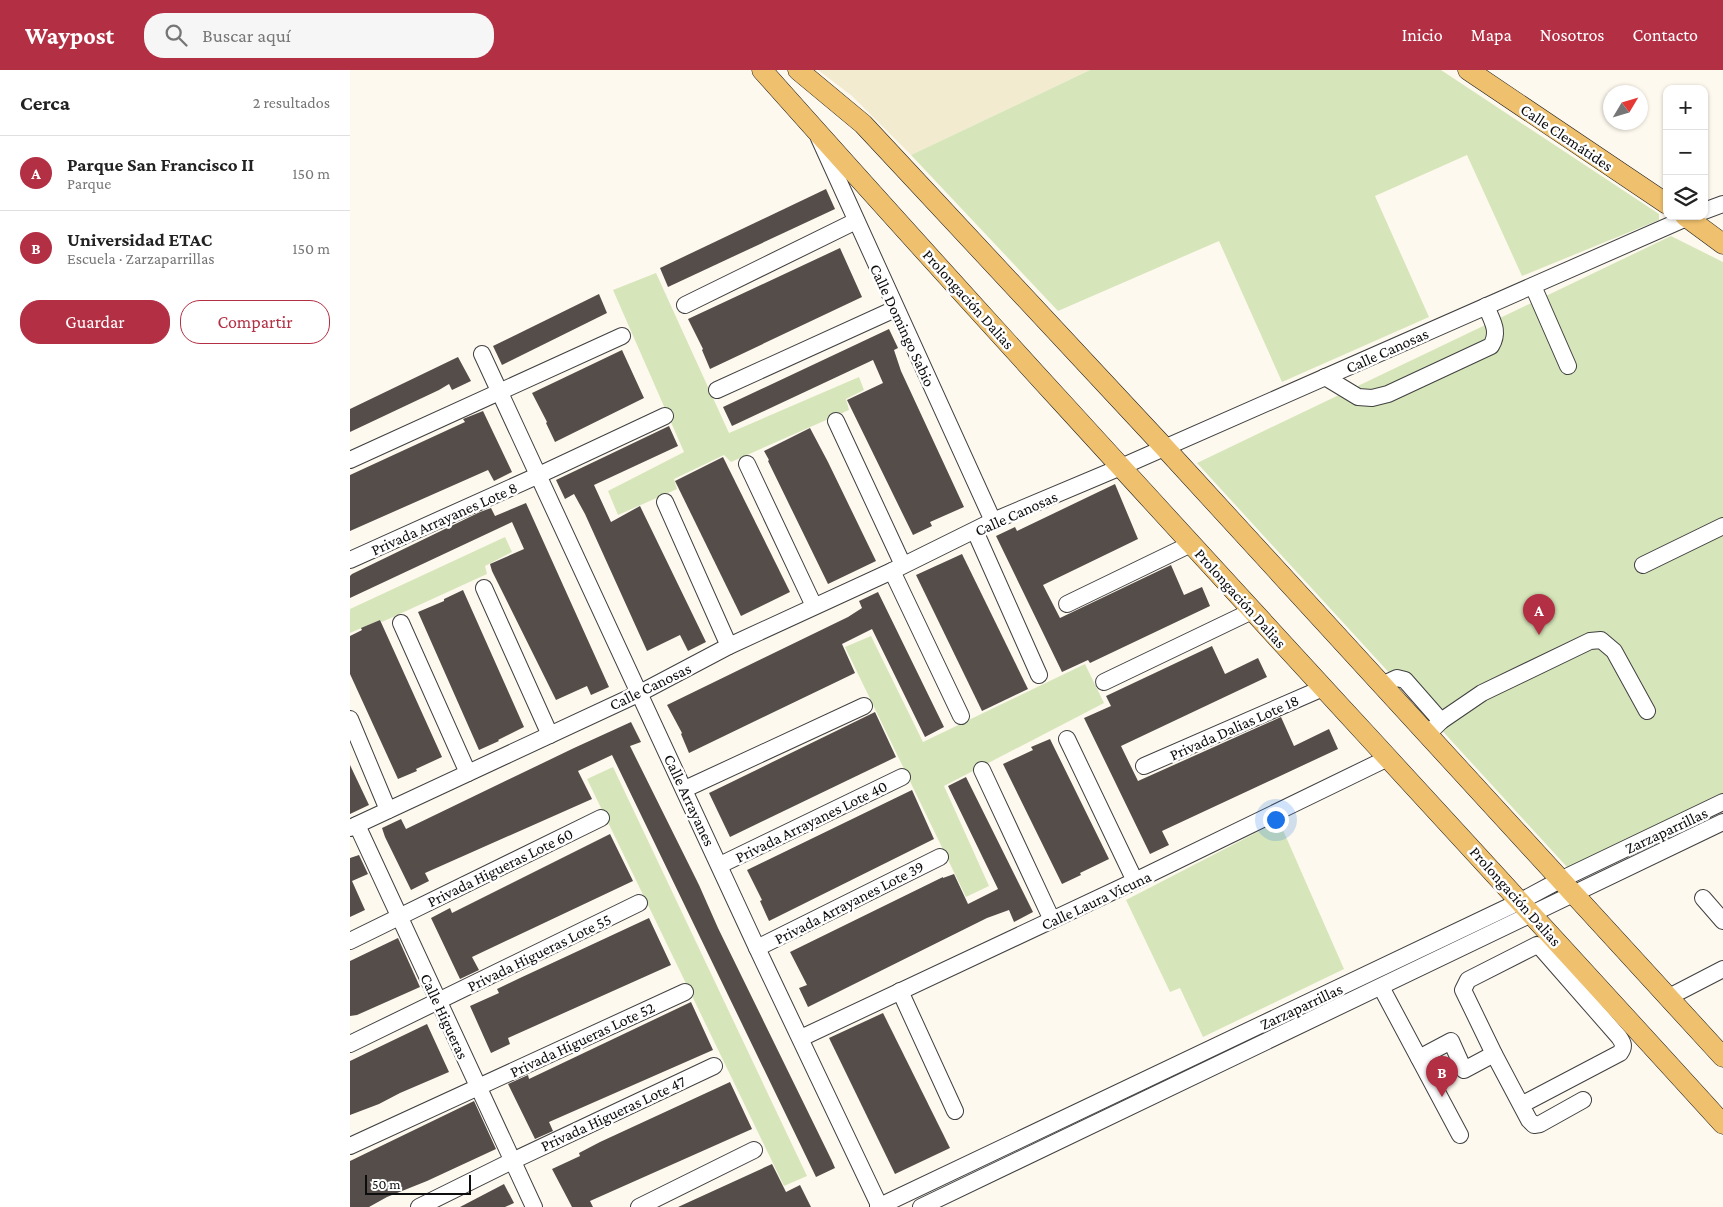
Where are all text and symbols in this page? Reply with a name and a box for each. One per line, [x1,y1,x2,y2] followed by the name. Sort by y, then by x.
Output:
[144,13,494,58] search box
[162,21,190,49] icon: search
[25,22,114,49] text: Waypost
[202,25,291,46] text: Buscar aquí
[1402,25,1443,45] text: Inicio
[1471,25,1512,45] text: Mapa
[1540,25,1604,45] text: Nosotros
[1632,25,1698,45] text: Contacto
[1603,85,1648,130] north arrow
[1663,85,1708,220] map controls
[1663,85,1708,130] button: +
[20,91,70,115] text: Cerca
[253,94,330,111] text: 2 resultados
[1517,100,1616,174] street label: Calle Clemátides
[1663,130,1708,175] button: −
[67,154,254,175] text: Parque San Francisco II
[31,165,41,182] text: A
[292,165,330,182] text: 150 m
[67,175,111,192] text: Parque
[1663,175,1708,220] button: layers
[67,229,212,250] text: Universidad ETAC
[31,240,41,257] text: B
[292,240,330,257] text: 150 m
[919,246,1018,353] street label: Prolongación Dalias
[67,250,215,267] text: Escuela · Zarzaparrillas
[866,261,938,390] street label: Calle Domingo Sabio
[20,300,170,344] button: Guardar
[180,300,330,344] button: Compartir
[1343,325,1431,376] street label: Calle Canosas
[368,479,520,559] street label: Privada Arrayanes Lote 8
[972,488,1060,539] street label: Calle Canosas
[1191,545,1290,652] street label: Prolongación Dalias
[1523,594,1555,635] pin: A
[607,659,694,713] street label: Calle Canosas
[1167,691,1301,764] street label: Privada Dalias Lote 18
[660,752,718,849] street label: Calle Arrayanes
[733,777,890,867] street label: Privada Arrayanes Lote 40
[1622,804,1711,858] street label: Zarzaparrillas
[1263,807,1289,833] your location
[425,825,576,911] street label: Privada Higueras Lote 60
[1466,843,1565,950] street label: Prolongación Dalias
[772,857,927,948] street label: Privada Arrayanes Lote 39
[1039,867,1154,933] street label: Calle Laura Vicuna
[465,910,614,996] street label: Privada Higueras Lote 55
[416,971,472,1062] street label: Calle Higueras
[1257,980,1346,1034] street label: Zarzaparrillas
[507,998,658,1081] street label: Privada Higueras Lote 52
[1426,1056,1458,1097] pin: B
[538,1072,689,1155] street label: Privada Higueras Lote 47
[365,1172,471,1195] scale bar
[372,1176,400,1192] text: 50 m

